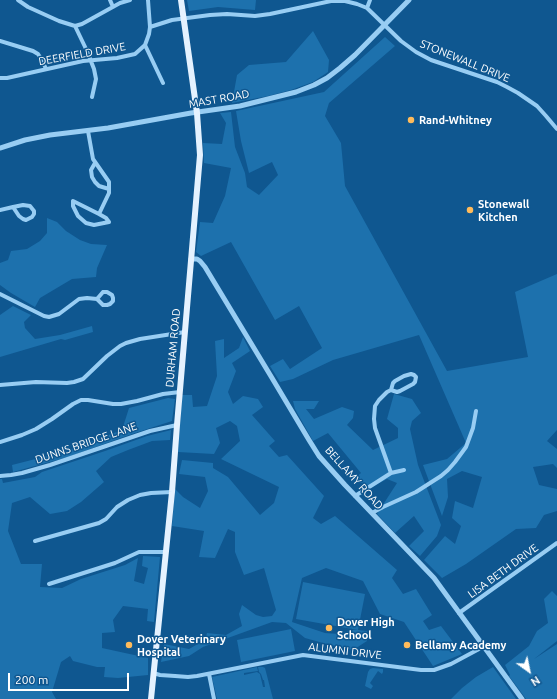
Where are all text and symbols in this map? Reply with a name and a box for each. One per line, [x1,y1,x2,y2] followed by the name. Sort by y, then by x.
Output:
[418,37,512,85] street label: STONEWALL DRIVE
[37,40,127,68] street label: DEERFIELD DRIVE
[188,87,250,111] street label: MAST ROAD
[419,113,492,127] place label: Rand-Whitney
[406,115,416,125] marker: Rand-Whitney
[478,197,529,223] place label: Stonewall Kitchen
[465,205,475,215] marker: Stonewall Kitchen
[163,308,183,388] street label: DURHAM ROAD
[33,419,139,467] street label: DUNNS BRIDGE LANE
[322,444,386,512] street label: BELLAMY ROAD
[465,541,541,601] street label: LISA BETH DRIVE
[337,615,395,641] place label: Dover High School
[324,623,334,633] marker: Dover High School
[137,632,226,658] place label: Dover Veterinary Hospital
[415,638,506,652] place label: Bellamy Academy
[124,640,134,650] marker: Dover Veterinary Hospital
[308,640,382,662] street label: ALUMNI DRIVE
[402,640,412,650] marker: Bellamy Academy
[509,651,549,691] north arrow
[10,665,131,691] scale bar
[15,673,48,686] text: 200 m
[529,674,542,688] text: N

